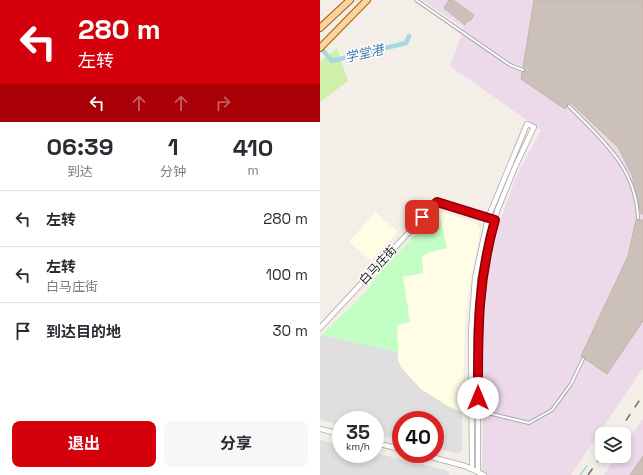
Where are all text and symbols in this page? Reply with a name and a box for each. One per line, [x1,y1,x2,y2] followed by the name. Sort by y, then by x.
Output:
[78,11,161,47] text: 280 m
[12,16,64,68] icon: left
[343,40,387,66] water label: 学堂港
[78,49,114,72] text: 左转
[86,92,108,114] icon: left
[128,92,150,114] icon: ahead
[170,92,192,114] icon: ahead
[212,92,234,114] icon: right
[47,131,114,162] text: 06:39
[168,131,179,162] text: 1
[233,132,273,163] text: 410
[247,162,259,179] text: m
[67,163,93,180] text: 到达
[160,163,186,180] text: 分钟
[405,200,439,234] pin
[411,206,433,228] icon: arrive
[12,208,34,230] icon: left
[263,209,308,228] text: 280 m
[46,210,76,229] text: 左转
[356,242,400,288] street label: 白马庄街
[46,257,76,276] text: 左转
[12,264,34,286] icon: left
[266,265,308,284] text: 100 m
[46,278,98,295] text: 白马庄街
[12,320,34,342] icon: arrive
[273,321,308,340] text: 30 m
[46,322,121,341] text: 到达目的地
[457,377,499,419] position arrow
[392,411,444,463] speed limit sign: 40
[346,419,370,445] text: 35
[12,421,156,467] button: 退出
[164,421,308,467] button: 分享
[595,427,631,463] map controls
[595,427,631,463] button: layers
[346,440,370,453] text: km/h

